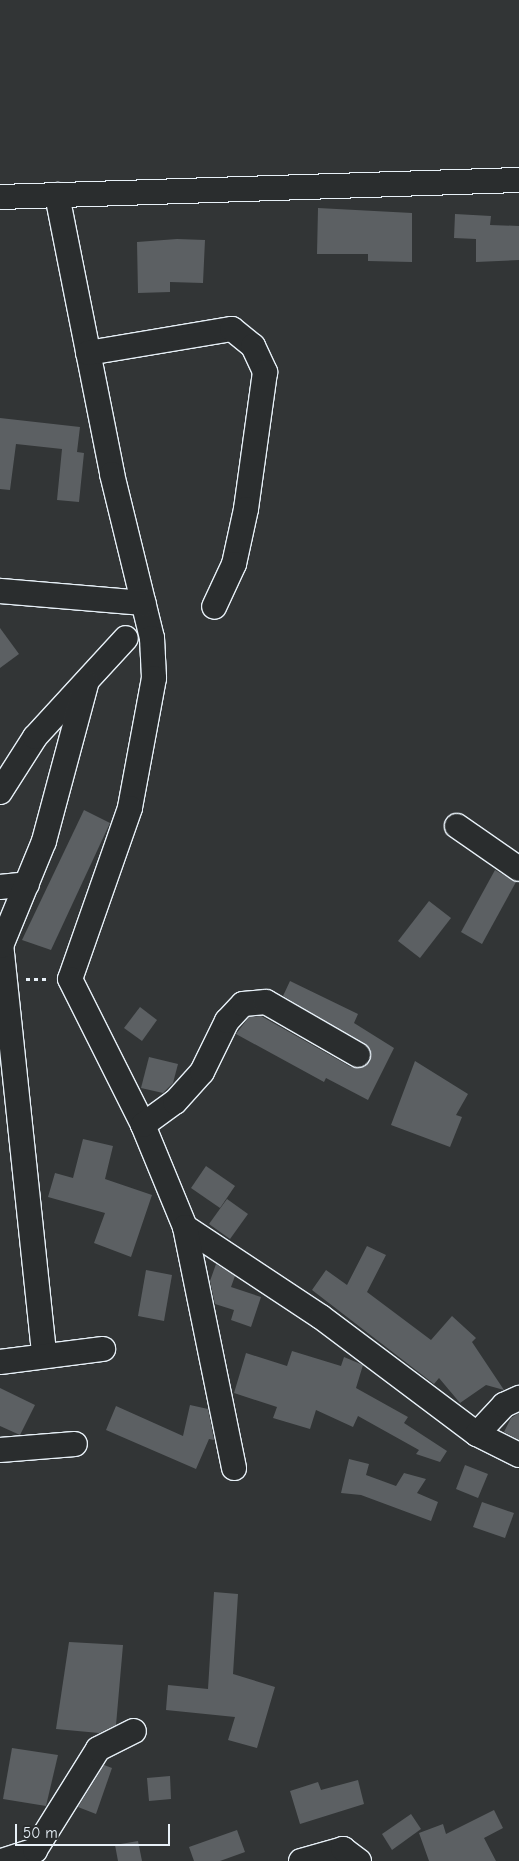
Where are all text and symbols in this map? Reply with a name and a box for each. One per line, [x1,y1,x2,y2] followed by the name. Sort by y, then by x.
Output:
[18,1814,172,1846] scale bar
[23,1824,58,1842] text: 50 m

